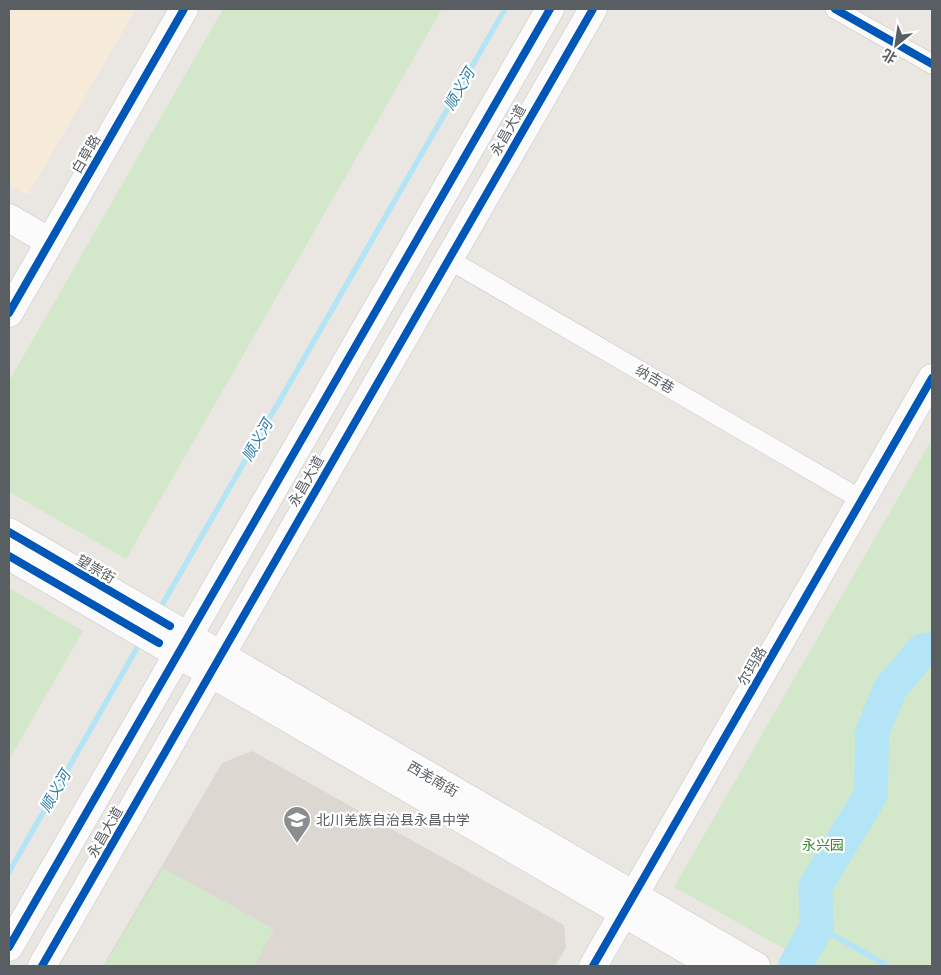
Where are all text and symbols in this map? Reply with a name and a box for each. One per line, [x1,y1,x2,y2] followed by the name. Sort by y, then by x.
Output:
[871,20,921,70] north arrow
[879,45,900,68] text: 北
[440,62,480,113] water label: 顺义河
[486,101,530,159] street label: 永昌大道
[68,131,104,177] street label: 白草路
[632,361,678,397] street label: 纳吉巷
[238,413,278,464] water label: 顺义河
[284,452,328,510] street label: 永昌大道
[73,551,119,587] street label: 望崇街
[734,643,770,689] street label: 尔玛路
[404,757,462,801] street label: 西羌南街
[36,764,76,815] water label: 顺义河
[83,803,127,861] street label: 永昌大道
[282,805,312,844] school or university icon: 北川羌族自治县永昌中学
[316,811,470,829] place label: 北川羌族自治县永昌中学
[802,836,844,854] park label: 永兴园

